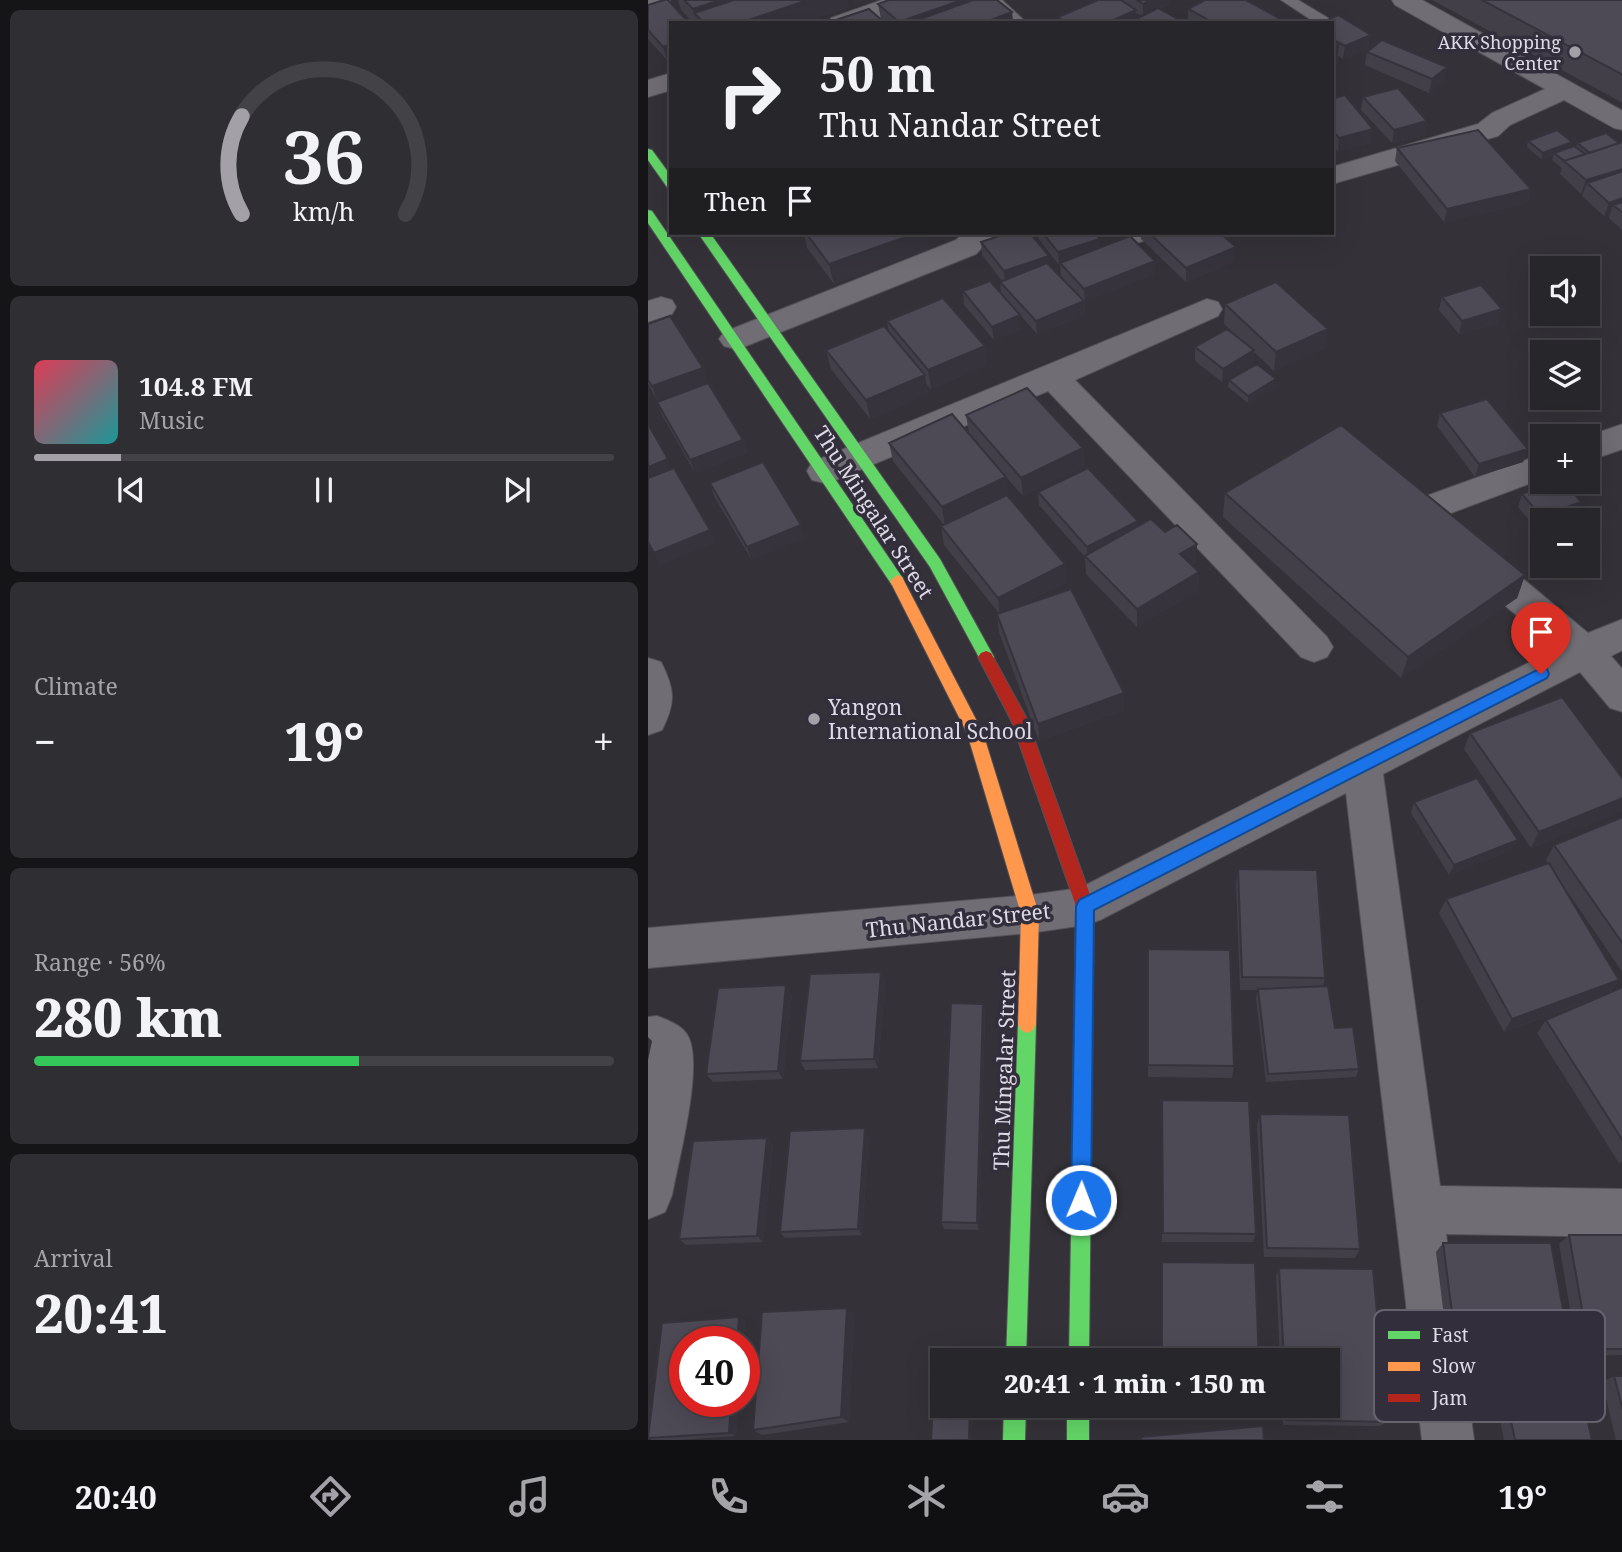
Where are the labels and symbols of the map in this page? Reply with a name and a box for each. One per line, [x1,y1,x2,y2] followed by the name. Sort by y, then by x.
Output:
[1438,30,1562,75] place label: AKK Shopping Center
[1567,44,1583,60] marker: AKK Shopping Center
[808,420,940,604] street label: Thu Mingalar Street
[1511,602,1571,674] pin
[827,693,1033,745] place label: Yangon International School
[806,711,822,727] marker: Yangon International School
[865,896,1051,944] street label: Thu Nandar Street
[987,969,1021,1171] street label: Thu Mingalar Street
[1044,1163,1118,1237] position arrow
[1374,1310,1605,1422] legend
[1432,1322,1469,1348] text: Fast
[669,1326,760,1417] speed limit sign: 40
[1432,1353,1476,1379] text: Slow
[1431,1385,1467,1411] text: Jam

